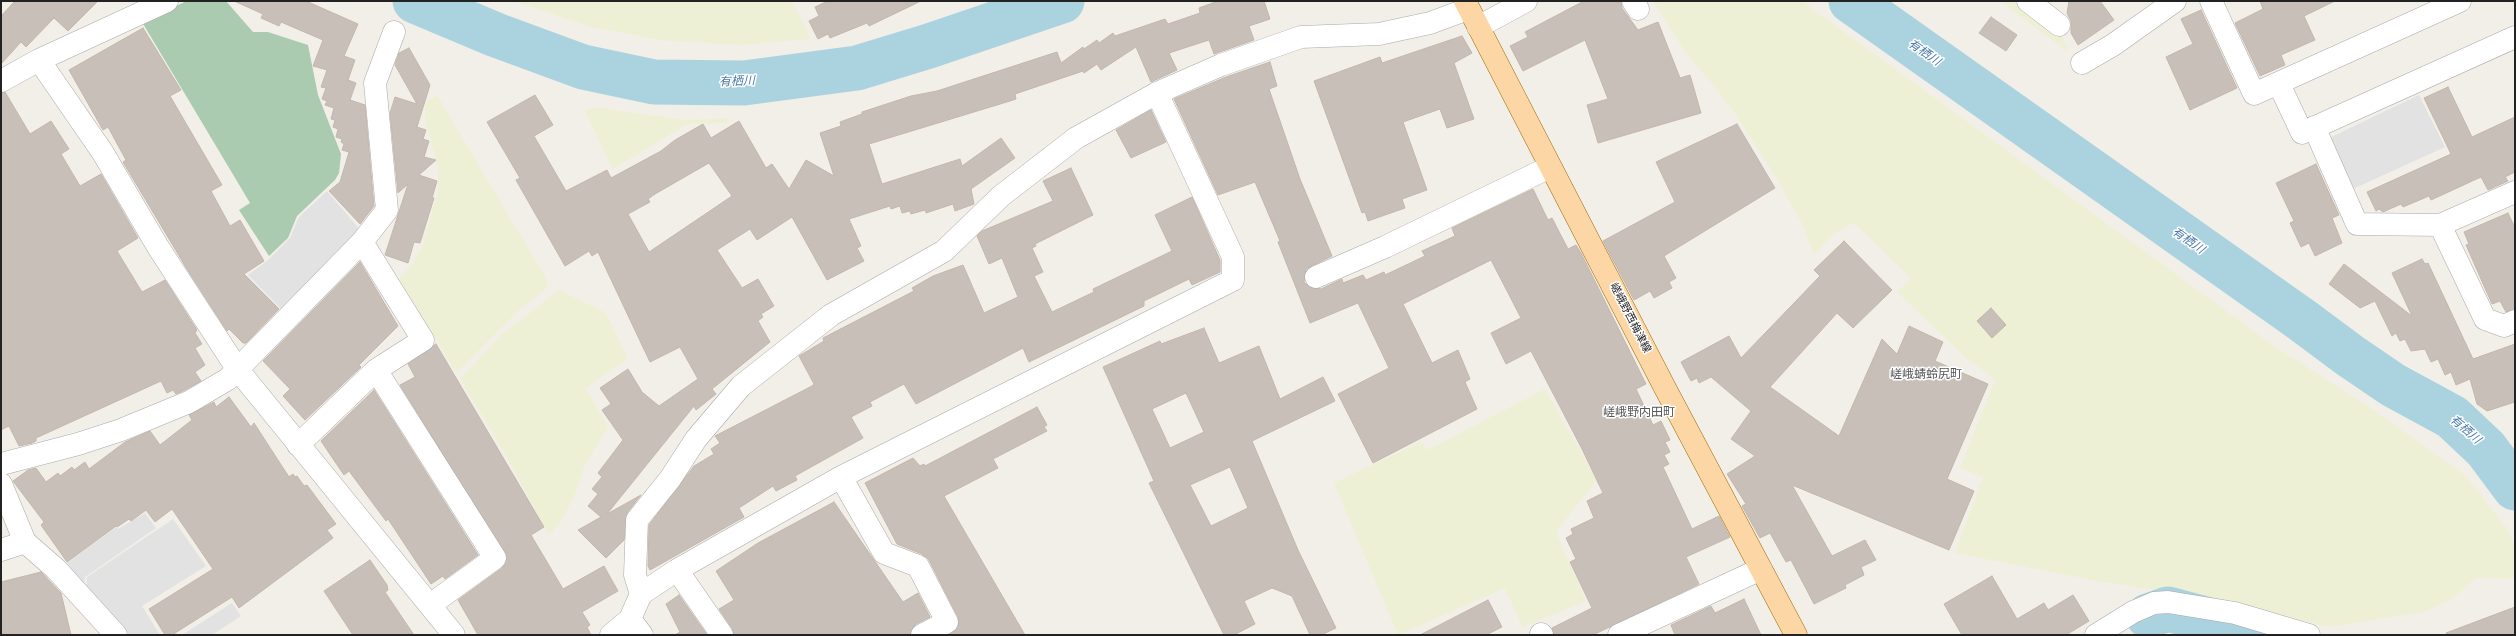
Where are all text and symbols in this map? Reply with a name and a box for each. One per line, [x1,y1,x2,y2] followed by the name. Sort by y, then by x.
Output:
[1905,37,1943,69] water label: 有栖川
[719,74,755,90] water label: 有栖川
[2169,225,2207,257] water label: 有栖川
[1607,281,1653,355] street label: 嵯峨野西梅津線
[1890,368,1962,382] district label: 嵯峨蜻蛉尻町
[1603,406,1675,420] district label: 嵯峨野内田町
[2447,413,2483,447] water label: 有栖川

